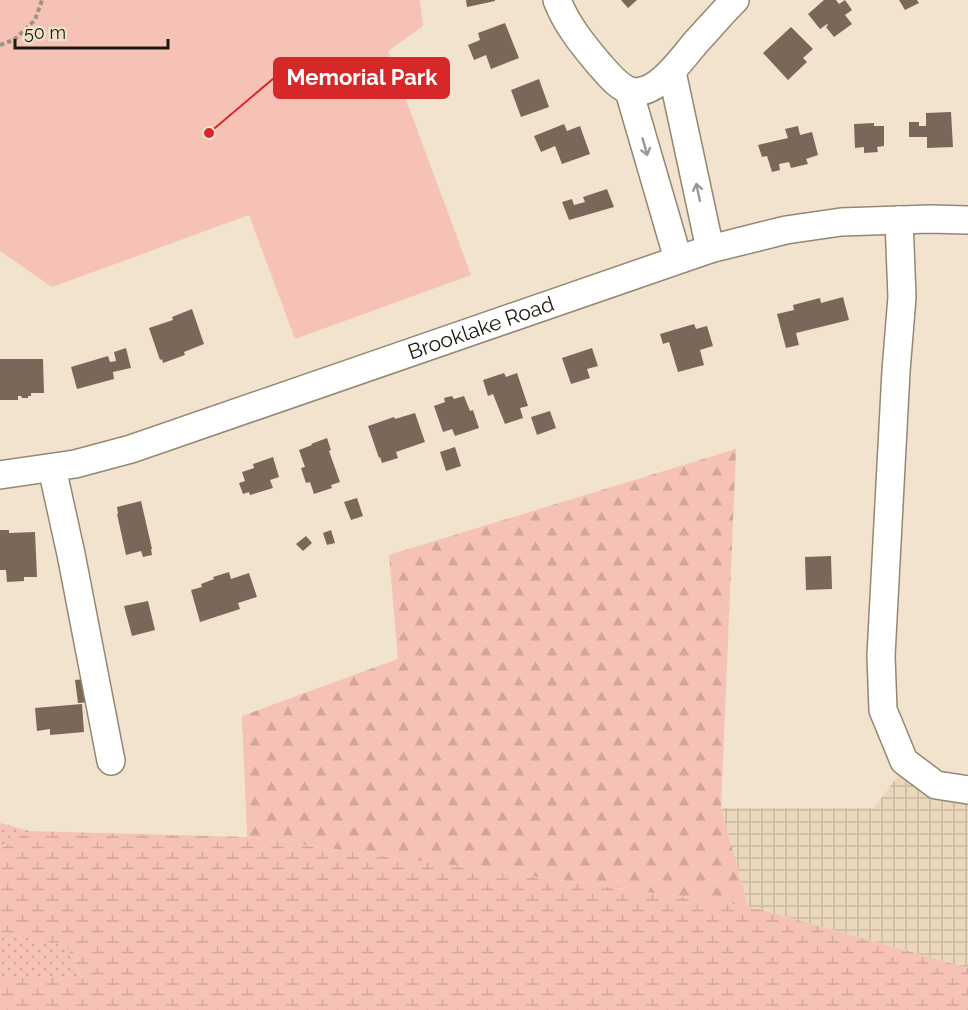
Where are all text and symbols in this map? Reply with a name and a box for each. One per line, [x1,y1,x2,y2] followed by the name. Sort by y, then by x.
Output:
[15,12,168,50] scale bar
[24,22,66,43] text: 50 m
[274,58,449,98] callout: Memorial Park
[286,64,438,90] text: Memorial Park
[640,137,652,156] one-way arrow
[692,183,703,203] one-way arrow
[404,291,557,364] street label: Brooklake Road

